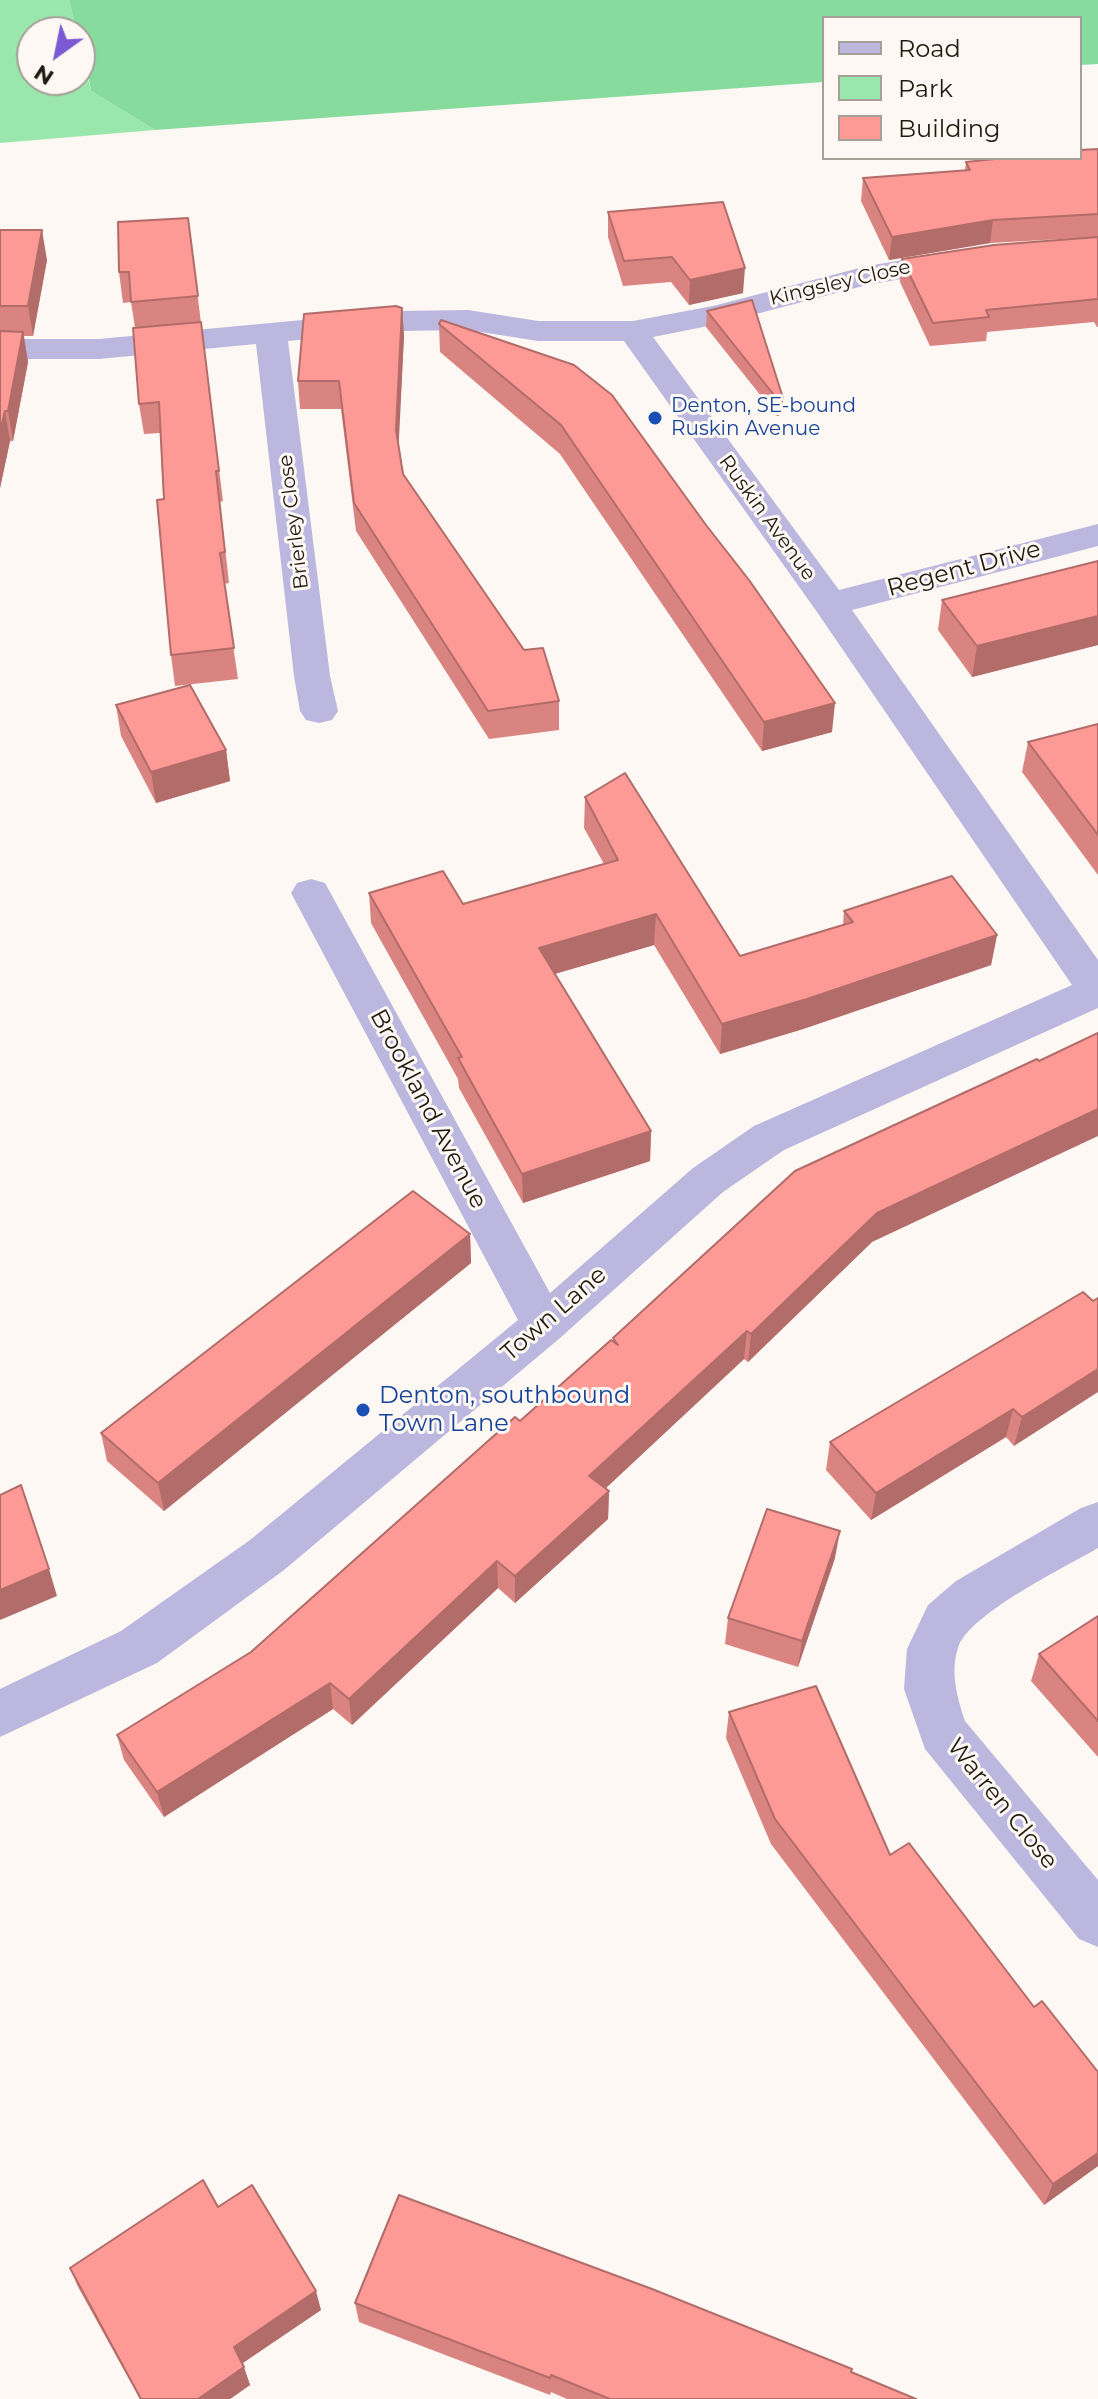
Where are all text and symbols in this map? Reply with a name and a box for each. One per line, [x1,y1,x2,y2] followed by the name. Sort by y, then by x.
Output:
[16,16,96,96] north arrow
[822,16,1082,160] legend
[898,34,961,63] text: Road
[29,59,59,91] text: N
[898,74,953,103] text: Park
[898,114,1001,143] text: Building
[767,255,913,311] street label: Kingsley Close
[671,394,856,441] place label: Denton, SE-bound Ruskin Avenue
[646,409,664,427] marker: Denton, SE-bound Ruskin Avenue
[713,451,821,585] street label: Ruskin Avenue
[274,453,314,591] street label: Brierley Close
[884,535,1044,603] street label: Regent Drive
[363,1004,493,1214] street label: Brookland Avenue
[496,1261,612,1367] street label: Town Lane
[379,1382,630,1438] place label: Denton, southbound Town Lane
[354,1401,372,1419] marker: Denton, southbound Town Lane
[940,1733,1064,1875] street label: Warren Close

